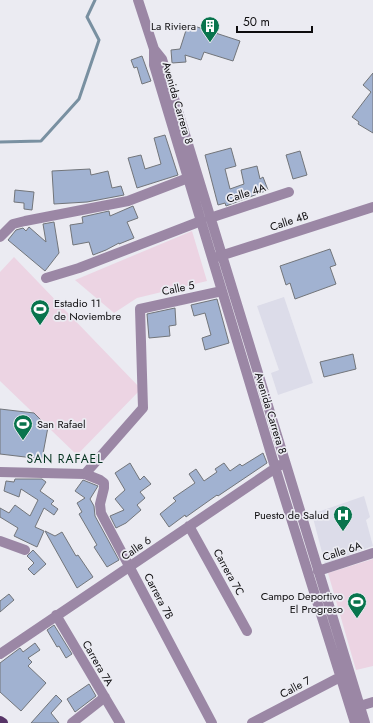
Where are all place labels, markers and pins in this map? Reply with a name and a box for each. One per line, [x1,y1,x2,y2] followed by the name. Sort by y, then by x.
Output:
[199,15,221,43] building icon: La Riviera
[151,18,196,34] place label: La Riviera
[54,295,121,324] place label: Estadio 11 de Noviembre
[29,298,51,326] sports icon: Estadio 11 de Noviembre
[12,413,34,441] sports icon: San Rafael
[37,416,85,432] place label: San Rafael
[332,504,354,532] hospital icon: Puesto de Salud
[254,507,329,523] place label: Puesto de Salud
[261,588,343,617] place label: Campo Deportivo El Progreso
[346,591,368,619] sports icon: Campo Deportivo El Progreso

